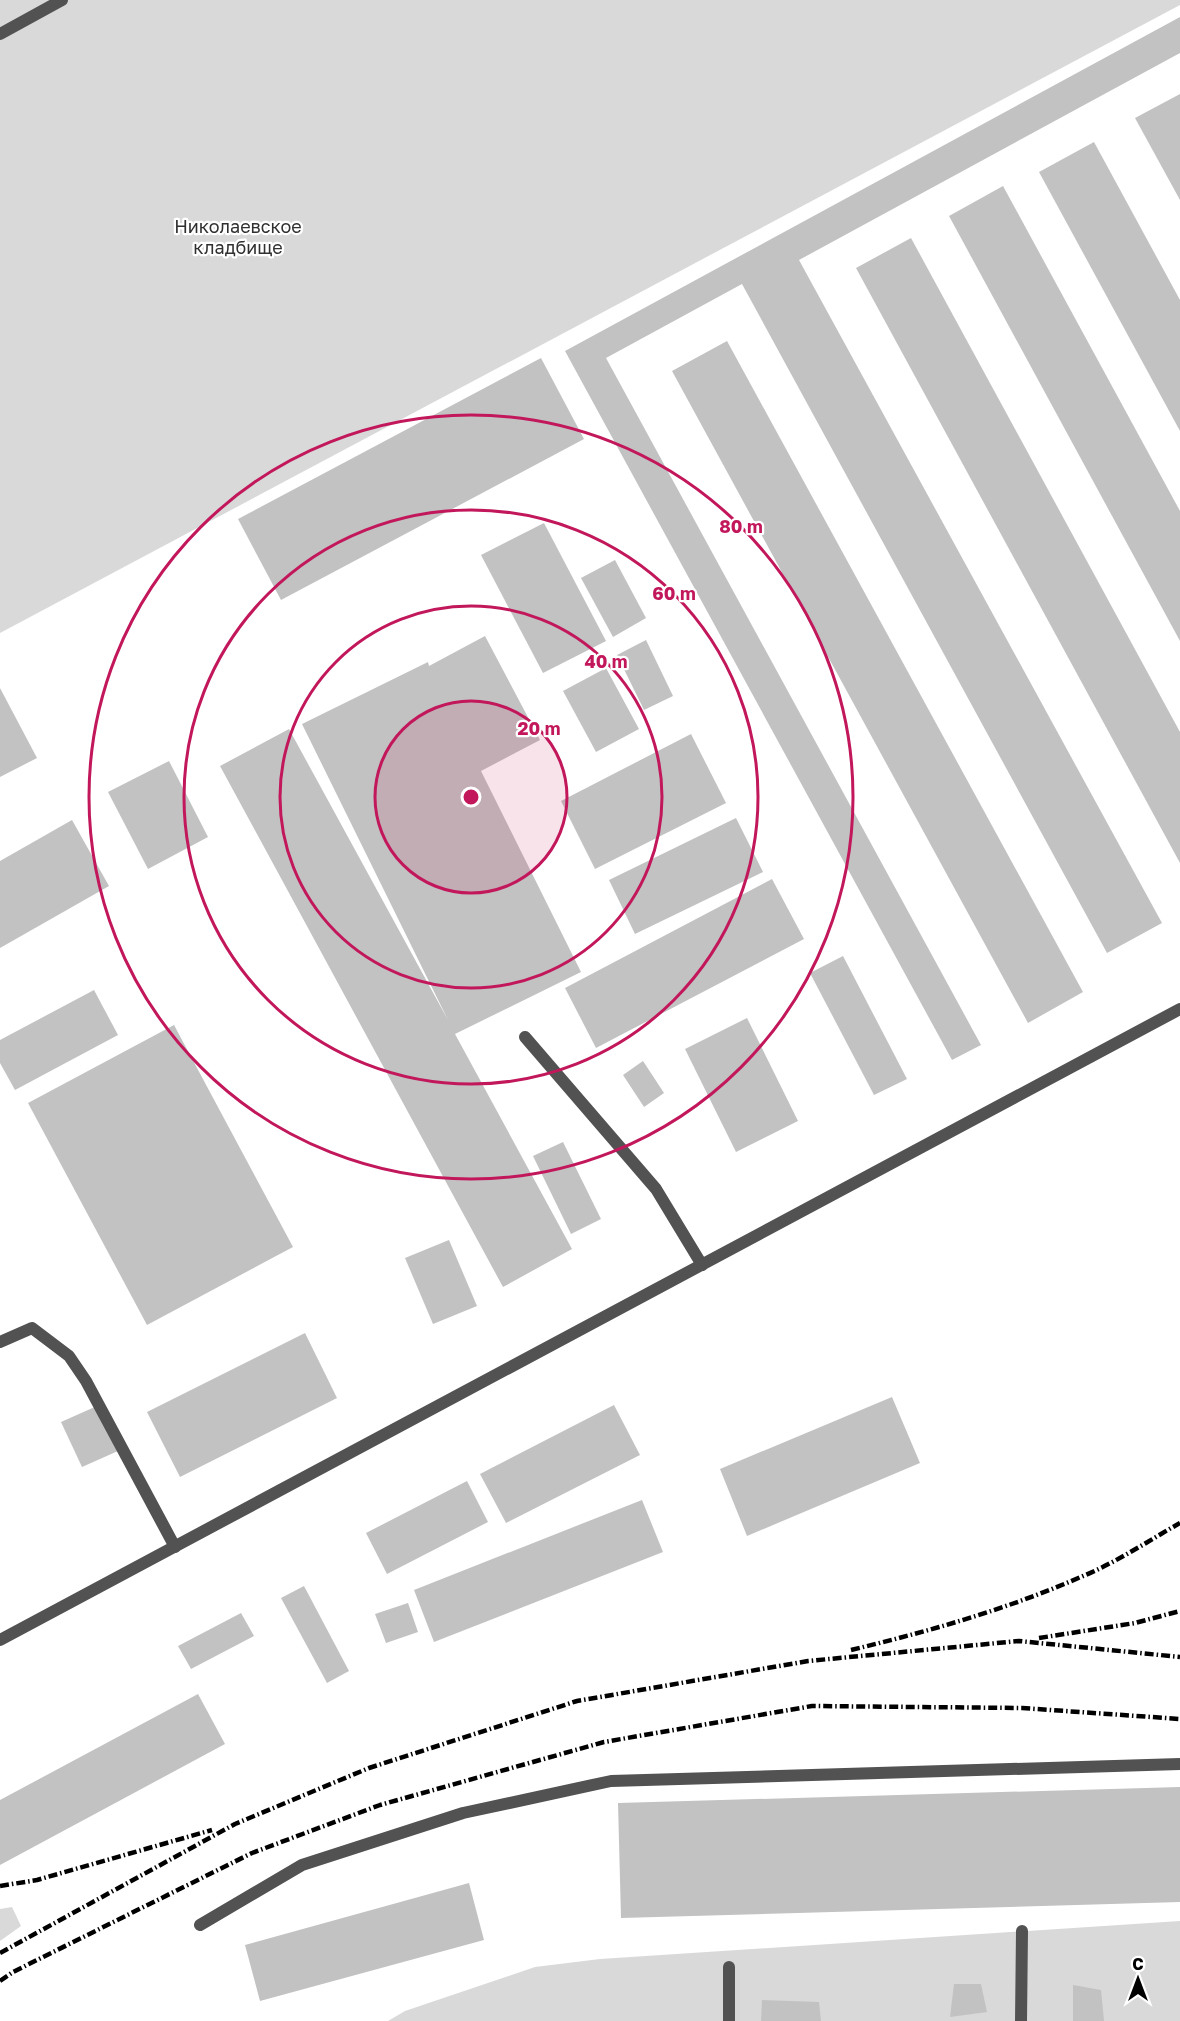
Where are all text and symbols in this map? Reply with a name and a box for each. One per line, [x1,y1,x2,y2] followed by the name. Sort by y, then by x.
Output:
[174,215,302,258] park label: Николаевское кладбище
[719,515,763,537] text: 80 m
[652,582,696,604] text: 60 m
[584,650,628,672] text: 40 m
[518,717,560,739] text: 20 m
[461,787,481,807] centre of rings
[1108,1949,1168,2009] north arrow
[1132,1954,1144,1974] text: С

